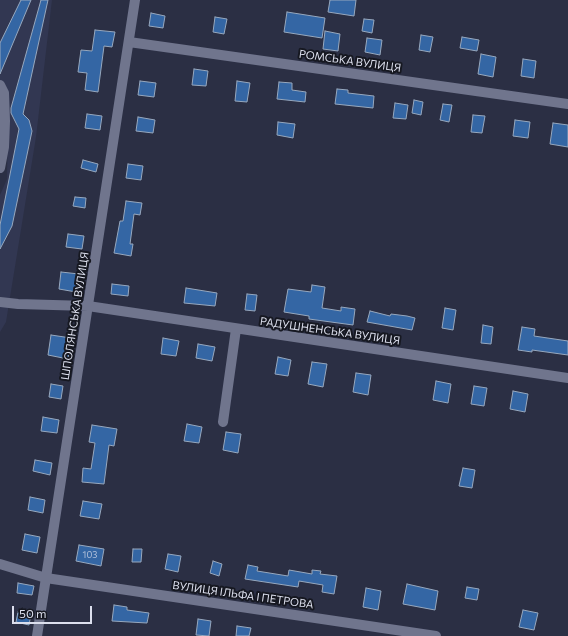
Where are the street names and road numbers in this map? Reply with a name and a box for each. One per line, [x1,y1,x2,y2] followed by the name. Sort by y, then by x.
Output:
[298,47,402,75] street label: РОМСЬКА ВУЛИЦЯ
[58,251,92,381] street label: ШПОЛЯНСЬКА ВУЛИЦЯ
[259,315,401,347] street label: РАДУШНЕНСЬКА ВУЛИЦЯ
[172,579,314,611] street label: ВУЛИЦЯ ІЛЬФА І ПЕТРОВА

